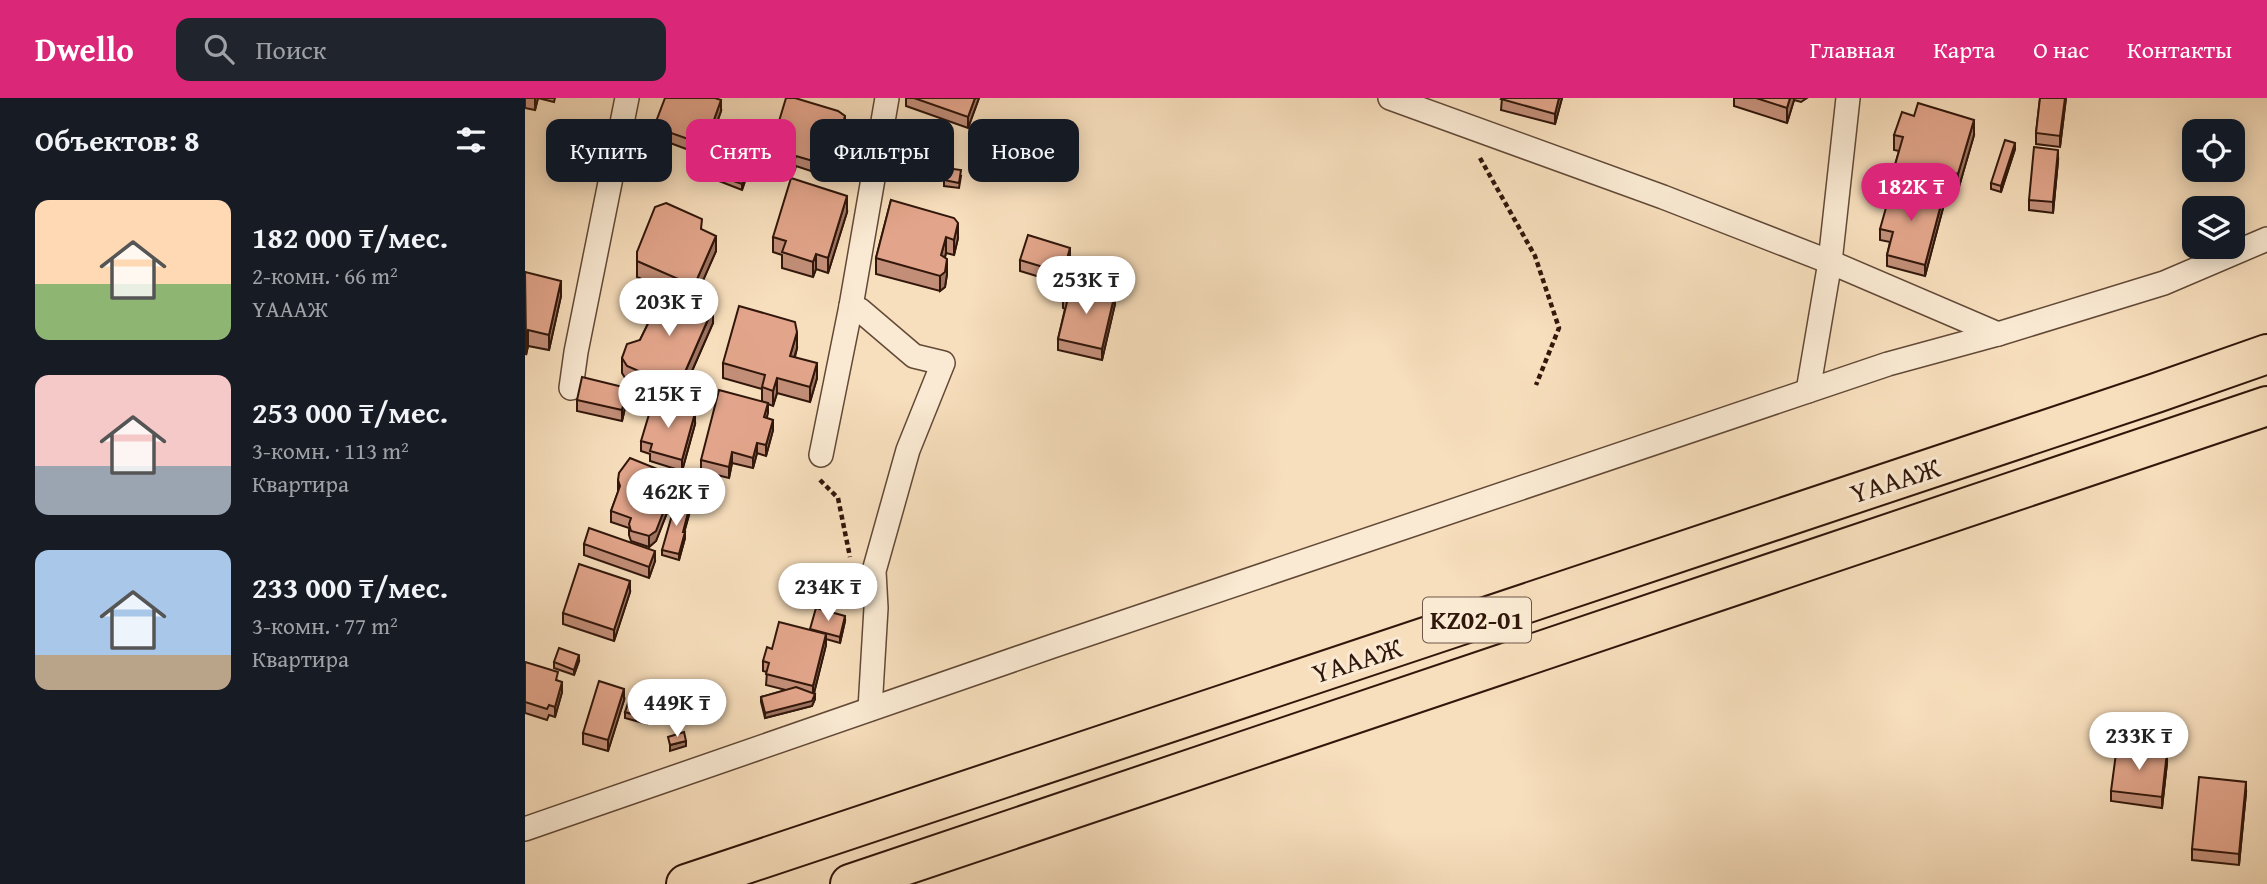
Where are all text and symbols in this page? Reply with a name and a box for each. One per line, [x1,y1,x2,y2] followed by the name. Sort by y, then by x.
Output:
[176,18,666,81] search box
[35,25,134,73] text: Dwello
[200,30,238,68] icon: search
[256,30,326,69] text: Поиск
[1810,32,1895,67] text: Главная
[1933,32,1995,67] text: Карта
[2033,32,2089,67] text: О нас
[2127,32,2232,67] text: Контакты
[35,118,199,162] text: Объектов: 8
[546,119,672,182] chip: Купить
[686,119,796,182] chip: Снять
[810,119,954,182] chip: Фильтры
[968,119,1079,182] chip: Новое
[2182,119,2245,259] map controls
[2182,119,2245,182] button: locate
[452,121,490,159] icon: filters
[1854,164,1968,223] pin: 182K ₸
[1877,169,1945,202] text: 182K ₸
[2182,196,2245,259] button: layers
[252,215,448,259] text: 182 000 ₸/мес.
[91,228,175,312] icon: home
[1029,256,1143,316] pin: 253K ₸
[252,259,398,292] text: 2-комн. · 66 m²
[1052,262,1120,295] text: 253K ₸
[612,278,726,338] pin: 203K ₸
[635,284,703,317] text: 203K ₸
[252,292,328,325] text: ҮАААЖ
[611,370,725,430] pin: 215K ₸
[634,376,702,409] text: 215K ₸
[252,390,448,434] text: 253 000 ₸/мес.
[91,403,175,487] icon: home
[252,434,409,467] text: 3-комн. · 113 m²
[1844,446,1945,513] street label: ҮАААЖ
[252,467,349,500] text: Квартира
[619,468,733,528] pin: 462K ₸
[642,474,710,507] text: 462K ₸
[771,564,885,623] pin: 234K ₸
[252,565,448,609] text: 233 000 ₸/мес.
[794,569,862,602] text: 234K ₸
[91,578,175,662] icon: home
[1423,598,1531,642] road number: KZ02-01
[252,609,398,642] text: 3-комн. · 77 m²
[1306,626,1407,693] street label: ҮАААЖ
[252,642,349,675] text: Квартира
[620,680,734,739] pin: 449K ₸
[643,685,711,718] text: 449K ₸
[2082,712,2196,772] pin: 233K ₸
[2105,718,2173,751] text: 233K ₸

